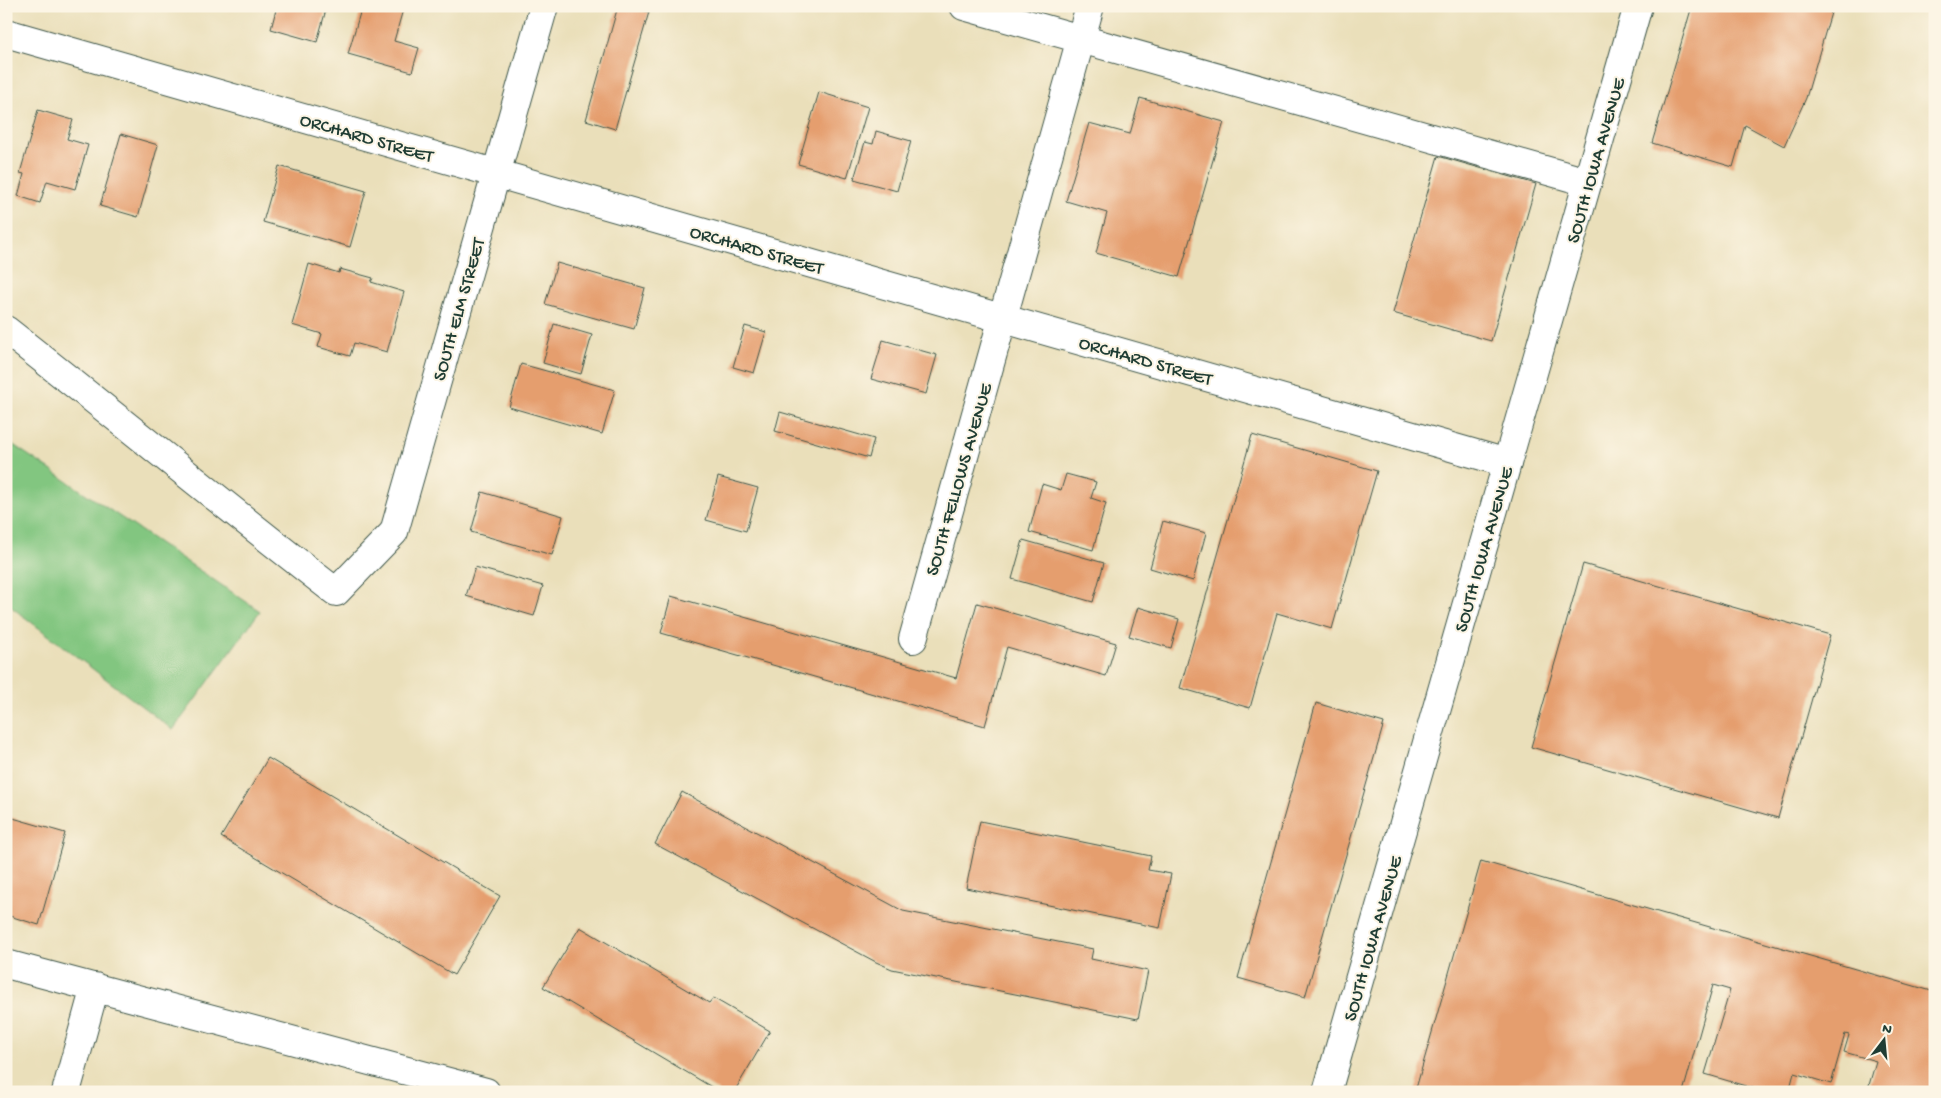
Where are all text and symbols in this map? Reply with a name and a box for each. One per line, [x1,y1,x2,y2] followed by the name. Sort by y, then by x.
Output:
[1563,75,1632,246] street label: SOUTH IOWA AVENUE
[297,109,436,170] street label: ORCHARD STREET
[687,221,826,282] street label: ORCHARD STREET
[429,235,492,384] street label: SOUTH ELM STREET
[1076,332,1215,393] street label: ORCHARD STREET
[922,380,999,579] street label: SOUTH FELLOWS AVENUE
[1451,464,1520,635] street label: SOUTH IOWA AVENUE
[1340,853,1409,1024] street label: SOUTH IOWA AVENUE
[1858,1016,1908,1066] north arrow
[1880,1020,1894,1039] text: N

